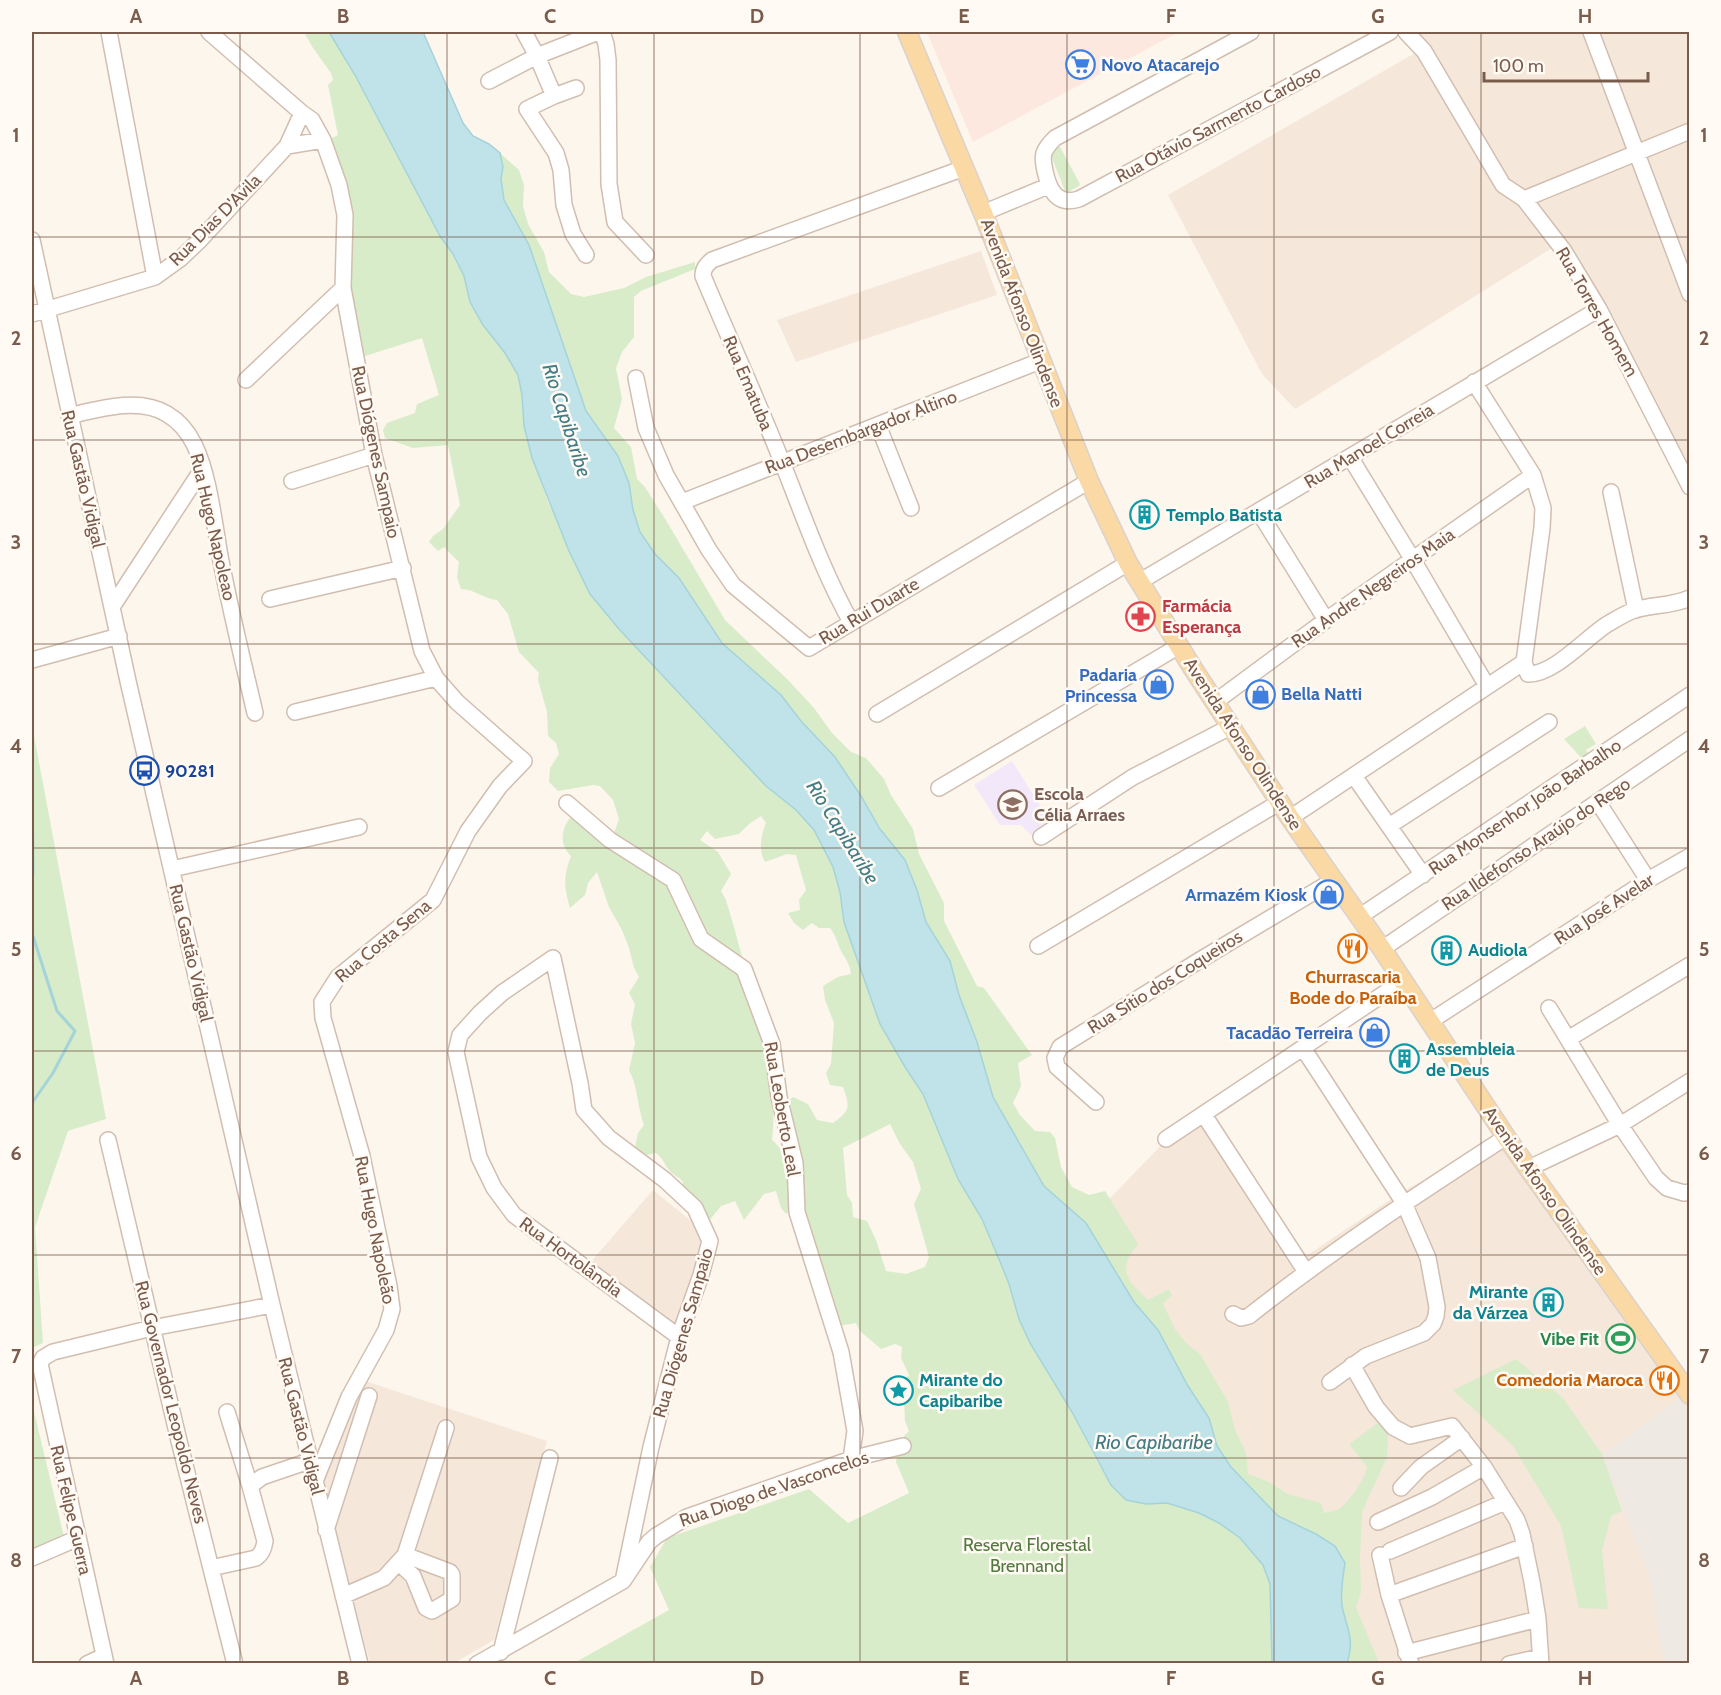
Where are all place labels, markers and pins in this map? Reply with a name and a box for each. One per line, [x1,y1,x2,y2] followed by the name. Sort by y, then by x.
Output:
[1064,49,1096,81] supermarket icon: Novo Atacarejo
[1101,54,1219,76] place label: Novo Atacarejo
[1129,499,1161,531] building icon: Templo Batista
[1166,504,1282,526] place label: Templo Batista
[1162,595,1241,638] place label: Farmácia Esperança
[1125,600,1157,632] pharmacy icon: Farmácia Esperança
[1065,664,1137,707] place label: Padaria Princessa
[1142,669,1174,701] shop icon: Padaria Princessa
[1244,678,1276,710] shop icon: Bella Natti
[1281,683,1362,705] place label: Bella Natti
[128,755,160,787] bus stop icon: 90281
[165,760,215,782] place label: 90281
[1034,783,1125,826] place label: Escola Célia Arraes
[997,788,1029,820] school or university icon: Escola Célia Arraes
[1312,879,1344,911] shop icon: Armazém Kiosk
[1185,884,1307,906] place label: Armazém Kiosk
[1337,932,1369,964] restaurant icon: Churrascaria Bode do Paraíba
[1431,934,1463,966] building icon: Audiola
[1468,939,1527,961] place label: Audiola
[1289,966,1417,1009] place label: Churrascaria Bode do Paraíba
[1358,1017,1390,1049] shop icon: Tacadão Terreira
[1226,1022,1353,1044] place label: Tacadão Terreira
[1426,1038,1515,1081] place label: Assembleia de Deus
[1389,1043,1421,1075] building icon: Assembleia de Deus
[1453,1281,1528,1324] place label: Mirante da Várzea
[1533,1286,1565,1318] building icon: Mirante da Várzea
[1604,1323,1636,1355] sports icon: Vibe Fit
[1540,1328,1599,1350] place label: Vibe Fit
[1648,1364,1680,1396] restaurant icon: Comedoria Maroca
[919,1369,1003,1412] place label: Mirante do Capibaribe
[1496,1369,1643,1391] place label: Comedoria Maroca
[882,1374,914,1406] place icon: Mirante do Capibaribe

